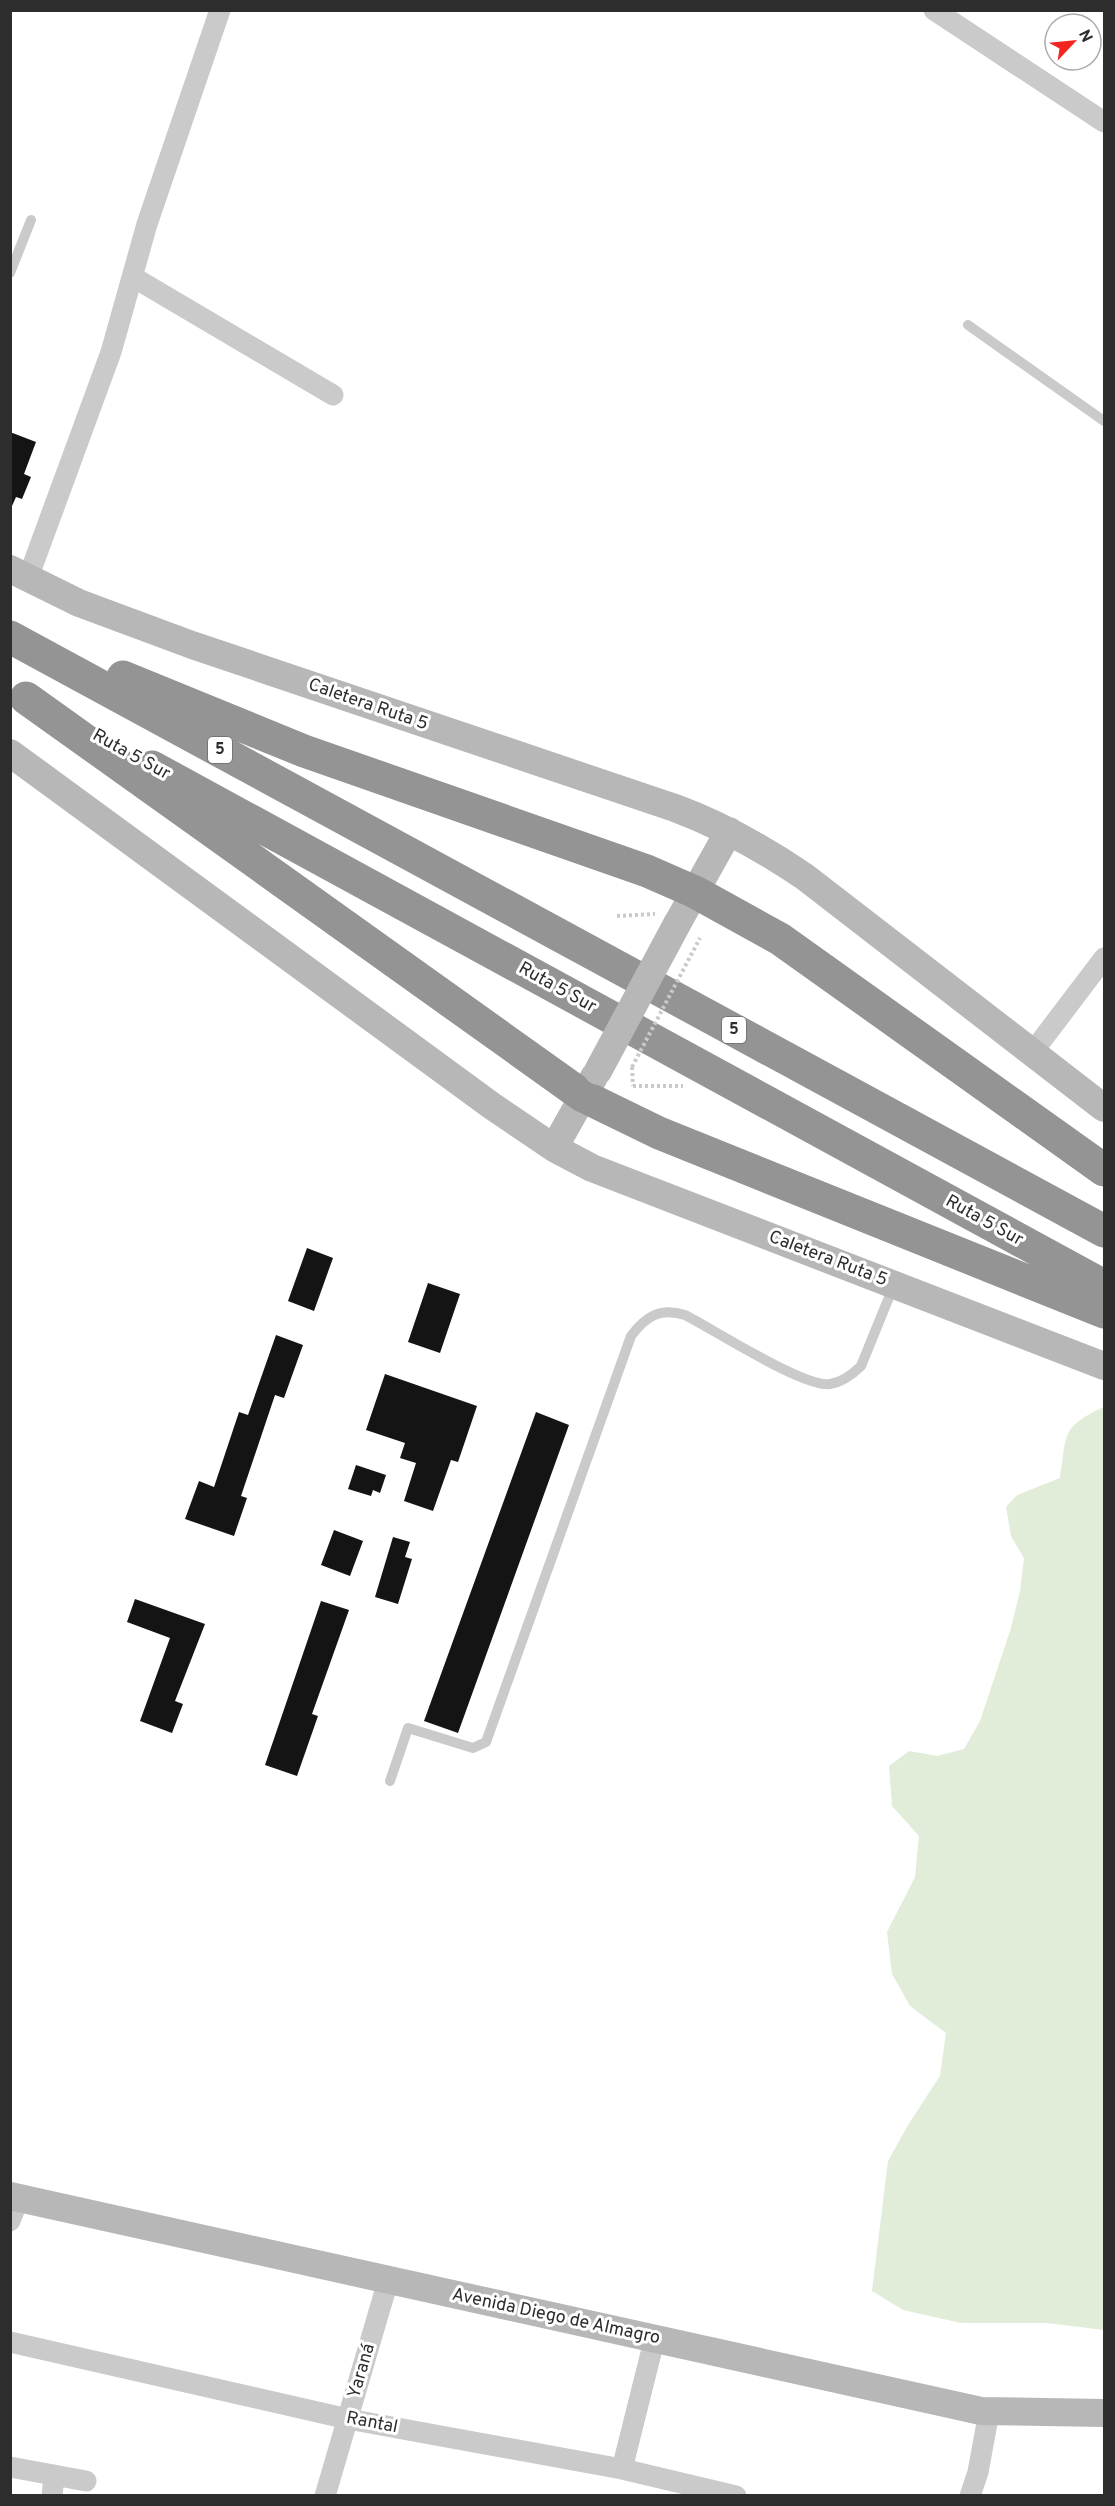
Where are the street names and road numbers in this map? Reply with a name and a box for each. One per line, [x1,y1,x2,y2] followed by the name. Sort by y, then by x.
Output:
[305,674,431,736] street label: Caletera Ruta 5
[88,724,174,786] street label: Ruta 5 Sur
[208,737,232,763] road number: 5
[514,957,600,1019] street label: Ruta 5 Sur
[722,1017,746,1043] road number: 5
[941,1190,1027,1252] street label: Ruta 5 Sur
[765,1226,891,1292] street label: Caletera Ruta 5
[450,2284,662,2350] street label: Avenida Diego de Almagro
[343,2341,381,2401] street label: Yaraná
[344,2407,400,2439] street label: Rantal

